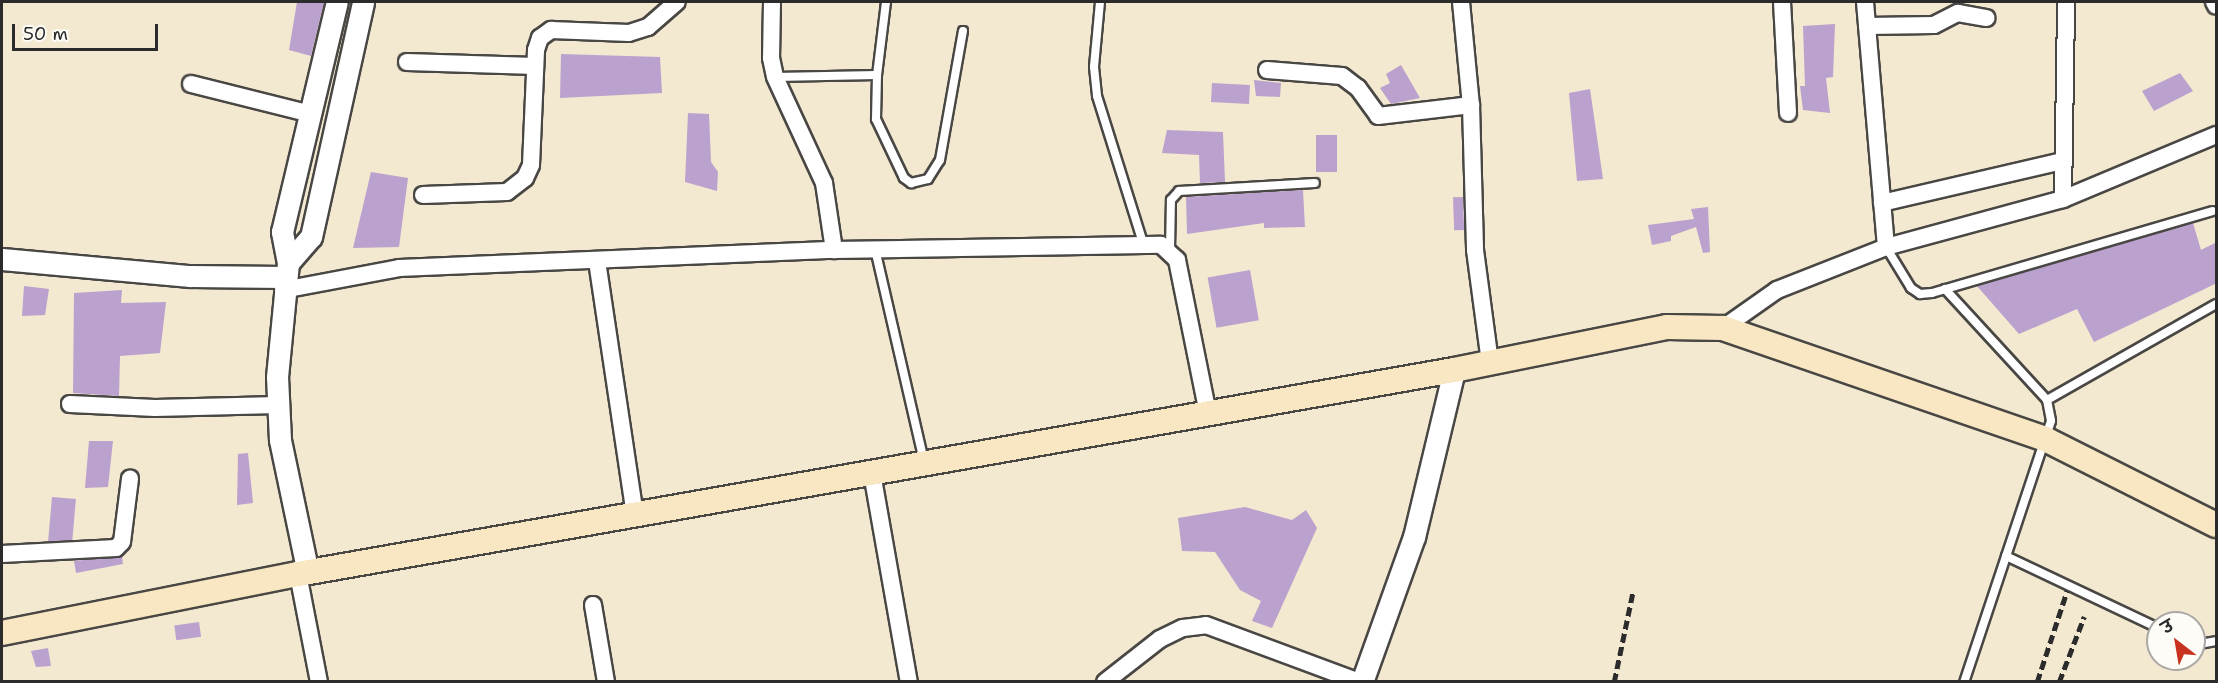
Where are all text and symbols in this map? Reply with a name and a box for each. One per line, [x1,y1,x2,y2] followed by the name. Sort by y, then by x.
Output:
[15,12,160,50] scale bar
[23,22,68,46] text: 50 m
[2146,611,2206,671] north arrow
[2158,615,2177,639] text: उ

